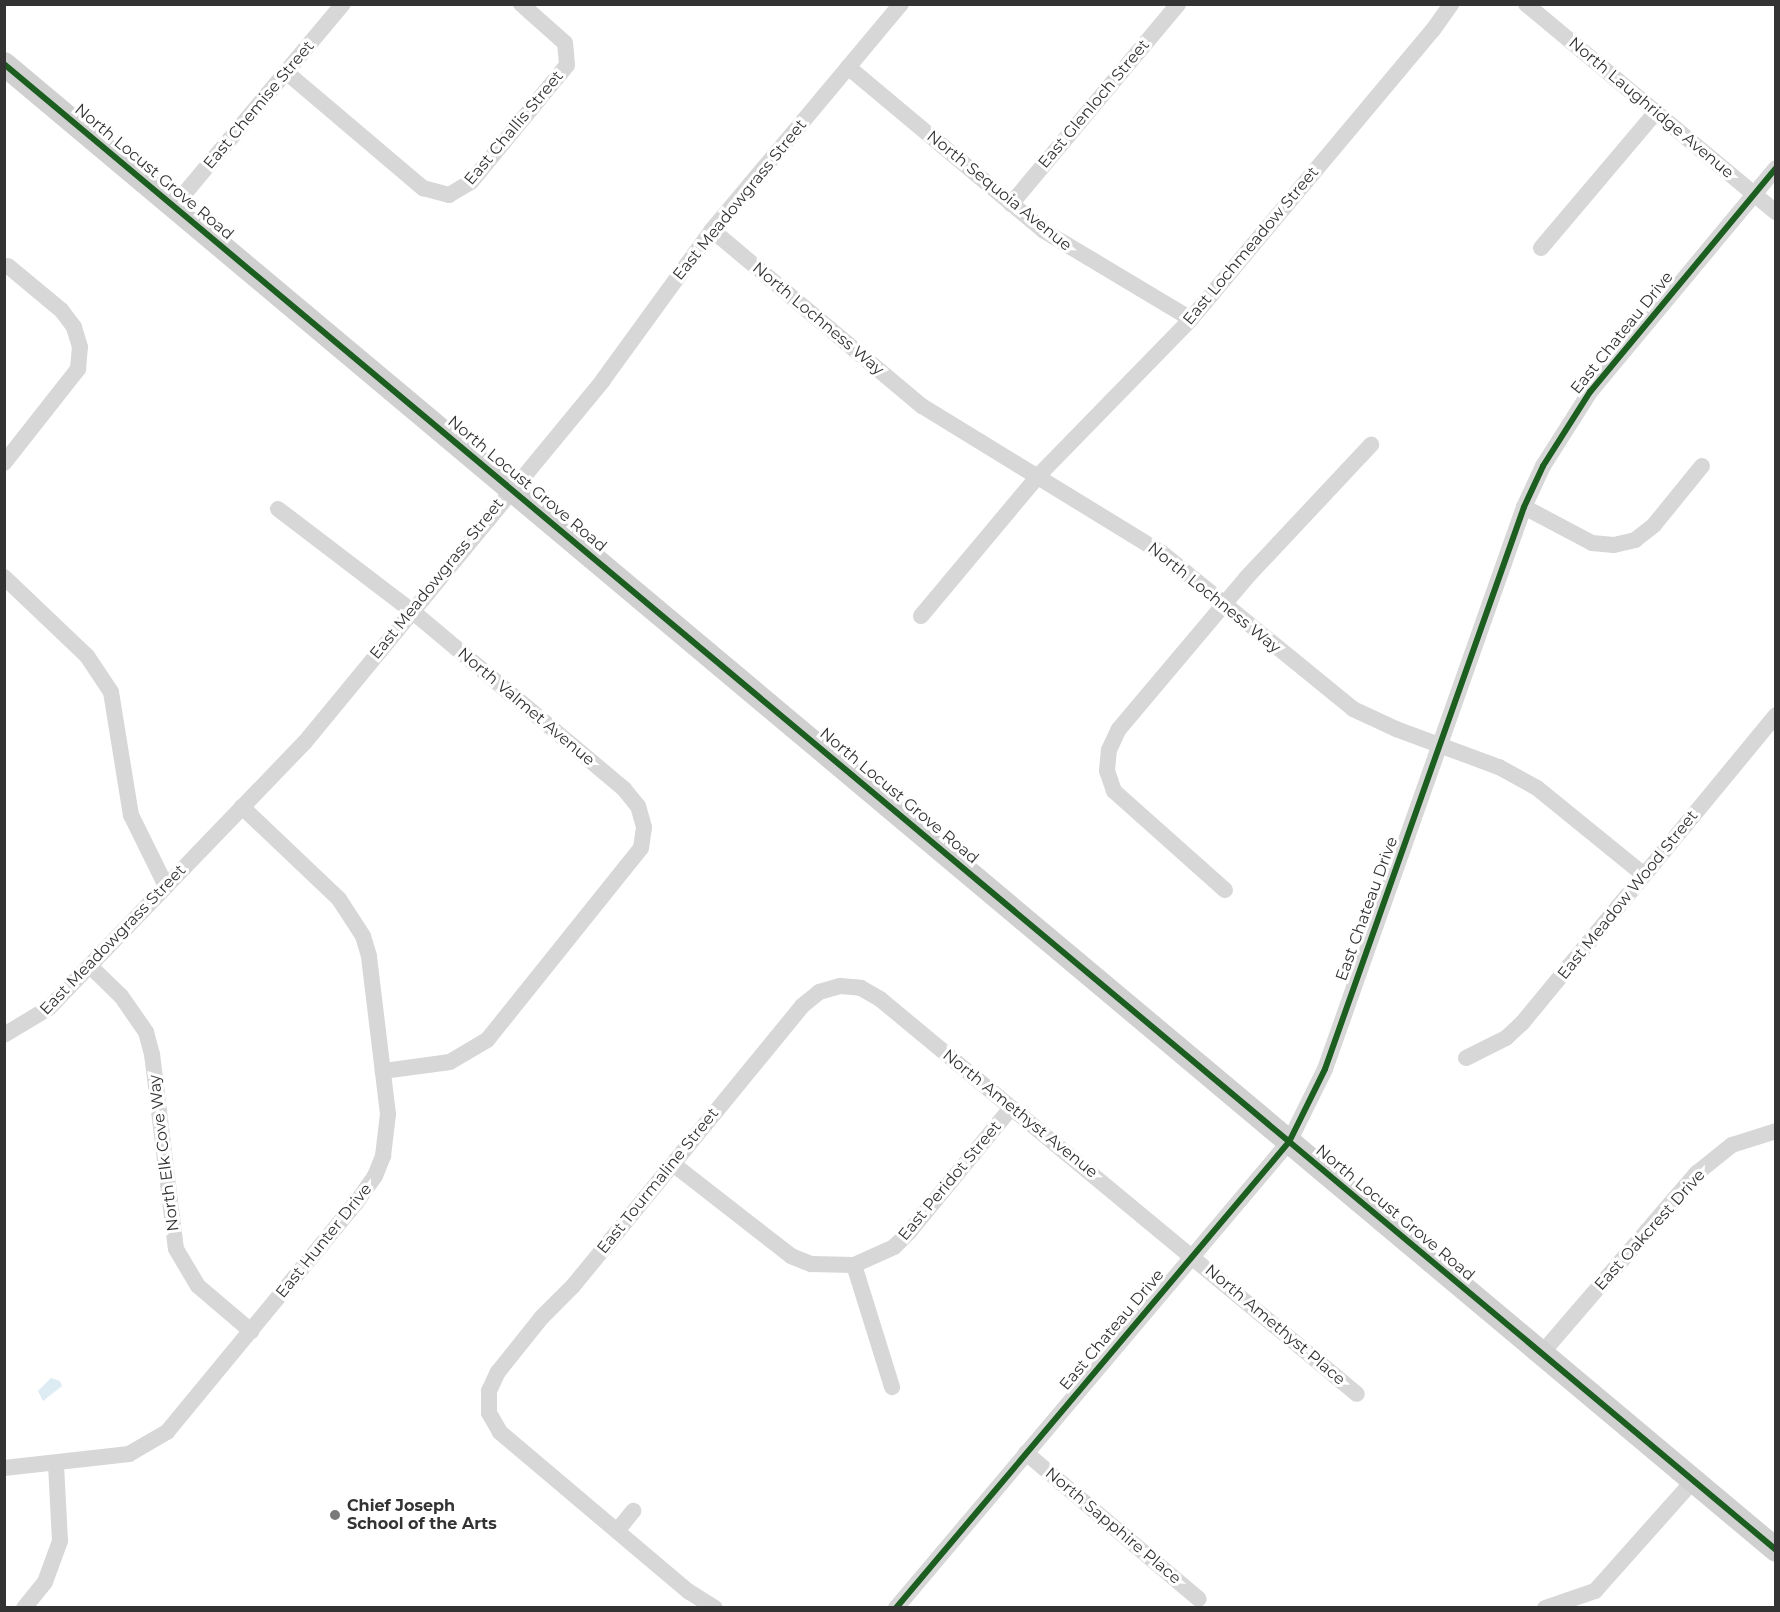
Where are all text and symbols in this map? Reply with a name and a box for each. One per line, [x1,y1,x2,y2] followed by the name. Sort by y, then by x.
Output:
[1565,33,1737,183] street label: North Laughridge Avenue
[1034,36,1154,172] street label: East Glenloch Street
[200,37,318,173] street label: East Chemise Street
[461,67,567,189] street label: East Challis Street
[71,100,237,244] street label: North Locust Grove Road
[669,116,811,284] street label: East Meadowgrass Street
[923,127,1075,255] street label: North Sequoia Avenue
[1179,163,1323,329] street label: East Lochmeadow Street
[749,259,887,379] street label: North Lochness Way
[1567,268,1677,398] street label: East Chateau Drive
[444,412,610,556] street label: North Locust Grove Road
[366,495,508,663] street label: East Meadowgrass Street
[1144,539,1284,657] street label: North Lochness Way
[454,644,598,770] street label: North Valmet Avenue
[816,724,982,868] street label: North Locust Grove Road
[1554,807,1702,983] street label: East Meadow Wood Street
[1332,834,1402,984] street label: East Chateau Drive
[36,861,190,1019] street label: East Meadowgrass Street
[939,1046,1101,1182] street label: North Amethyst Avenue
[145,1074,183,1232] street label: North Elk Cove Way
[593,1104,723,1258] street label: East Tourmaline Street
[894,1117,1006,1245] street label: East Peridot Street
[1312,1141,1478,1285] street label: North Locust Grove Road
[1591,1166,1709,1294] street label: East Oakcrest Drive
[272,1180,376,1302] street label: East Hunter Drive
[1201,1261,1349,1389] street label: North Amethyst Place
[1056,1266,1168,1394] street label: East Chateau Drive
[1041,1464,1185,1588] street label: North Sapphire Place
[347,1496,497,1534] place label: Chief Joseph School of the Arts
[328,1508,342,1522] marker: Chief Joseph School of the Arts

